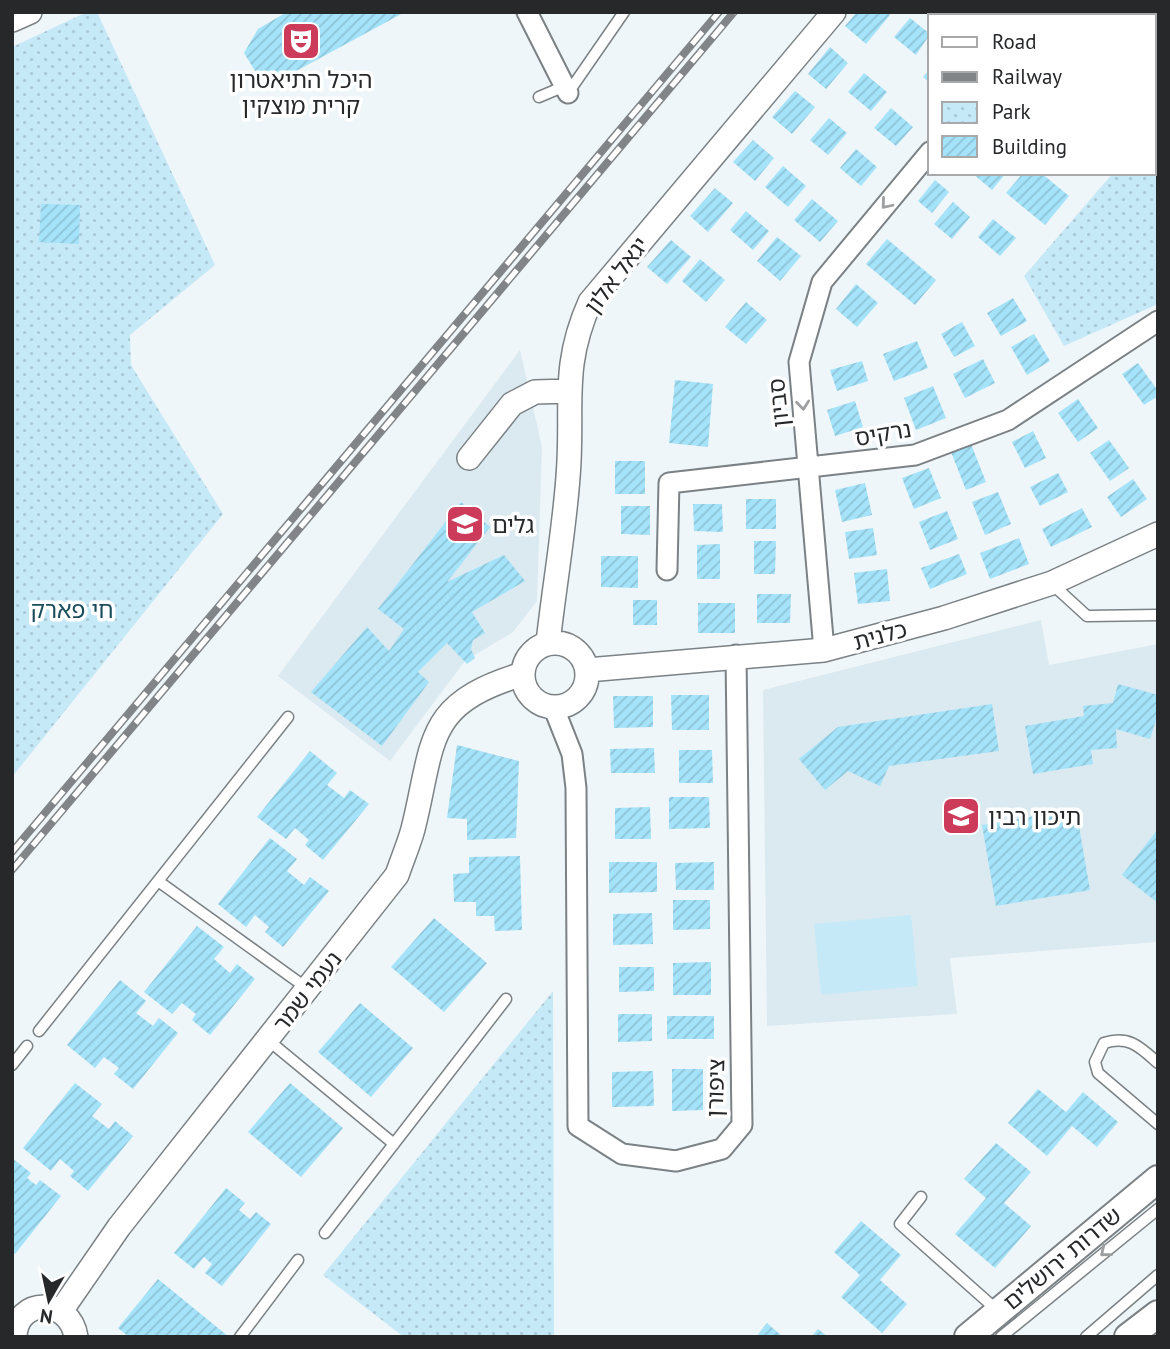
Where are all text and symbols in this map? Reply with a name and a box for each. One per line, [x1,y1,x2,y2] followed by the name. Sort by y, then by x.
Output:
[928,14,1156,175] legend
[280,20,322,62] theatre icon: היכל התיאטרון קרית מוצקין
[992,28,1036,55] text: Road
[992,63,1062,90] text: Railway
[229,65,373,120] place label: היכל התיאטרון קרית מוצקין
[992,98,1031,125] text: Park
[992,133,1067,160] text: Building
[882,197,895,209] one-way arrow
[578,231,654,319] street label: יגאל אלון
[761,377,795,429] street label: סביון
[795,399,810,410] one-way arrow
[853,414,913,452] street label: נרקיס
[444,503,486,545] school or university icon: גלים
[492,510,534,539] place label: גלים
[31,595,113,624] park label: חי פארק
[850,614,910,656] street label: כלנית
[940,795,982,837] school or university icon: תיכון רבין
[988,802,1081,831] place label: תיכון רבין
[266,945,348,1037] street label: נעמי שמר
[699,1058,731,1118] street label: ציפורן
[997,1200,1127,1316] street label: שדרות ירושלים
[1100,1243,1112,1256] one-way arrow
[14,1265,84,1335] north arrow
[38,1304,54,1330] text: N

